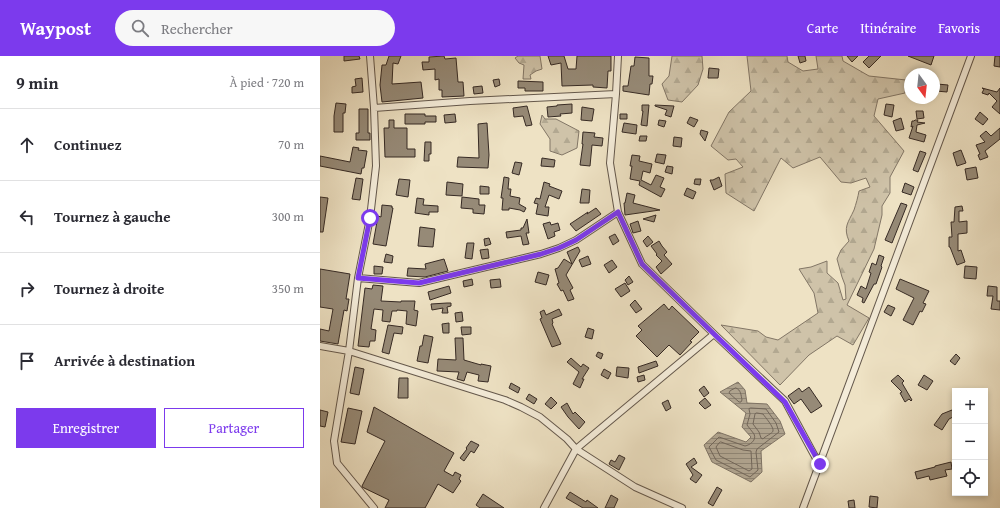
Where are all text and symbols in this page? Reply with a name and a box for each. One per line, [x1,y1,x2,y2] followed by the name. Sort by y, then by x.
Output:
[115,10,395,46] search box
[20,14,91,42] text: Waypost
[129,17,151,39] icon: search
[161,18,233,39] text: Rechercher
[807,18,838,38] text: Carte
[860,18,916,38] text: Itinéraire
[938,18,980,38] text: Favoris
[904,68,940,104] north arrow
[16,70,58,95] text: 9 min
[229,73,304,92] text: À pied · 720 m
[16,134,38,156] icon: ahead
[54,134,122,155] text: Continuez
[278,135,304,154] text: 70 m
[16,206,38,228] icon: left
[54,206,171,227] text: Tournez à gauche
[272,207,304,226] text: 300 m
[361,209,379,227] route start
[16,278,38,300] icon: right
[54,278,164,299] text: Tournez à droite
[272,279,304,298] text: 350 m
[16,350,38,372] icon: arrive
[54,350,195,371] text: Arrivée à destination
[952,388,988,496] map controls
[952,388,988,424] button: +
[16,408,156,448] button: Enregistrer
[164,408,304,448] button: Partager
[952,424,988,460] button: −
[811,455,829,473] route end
[952,460,988,496] button: locate

